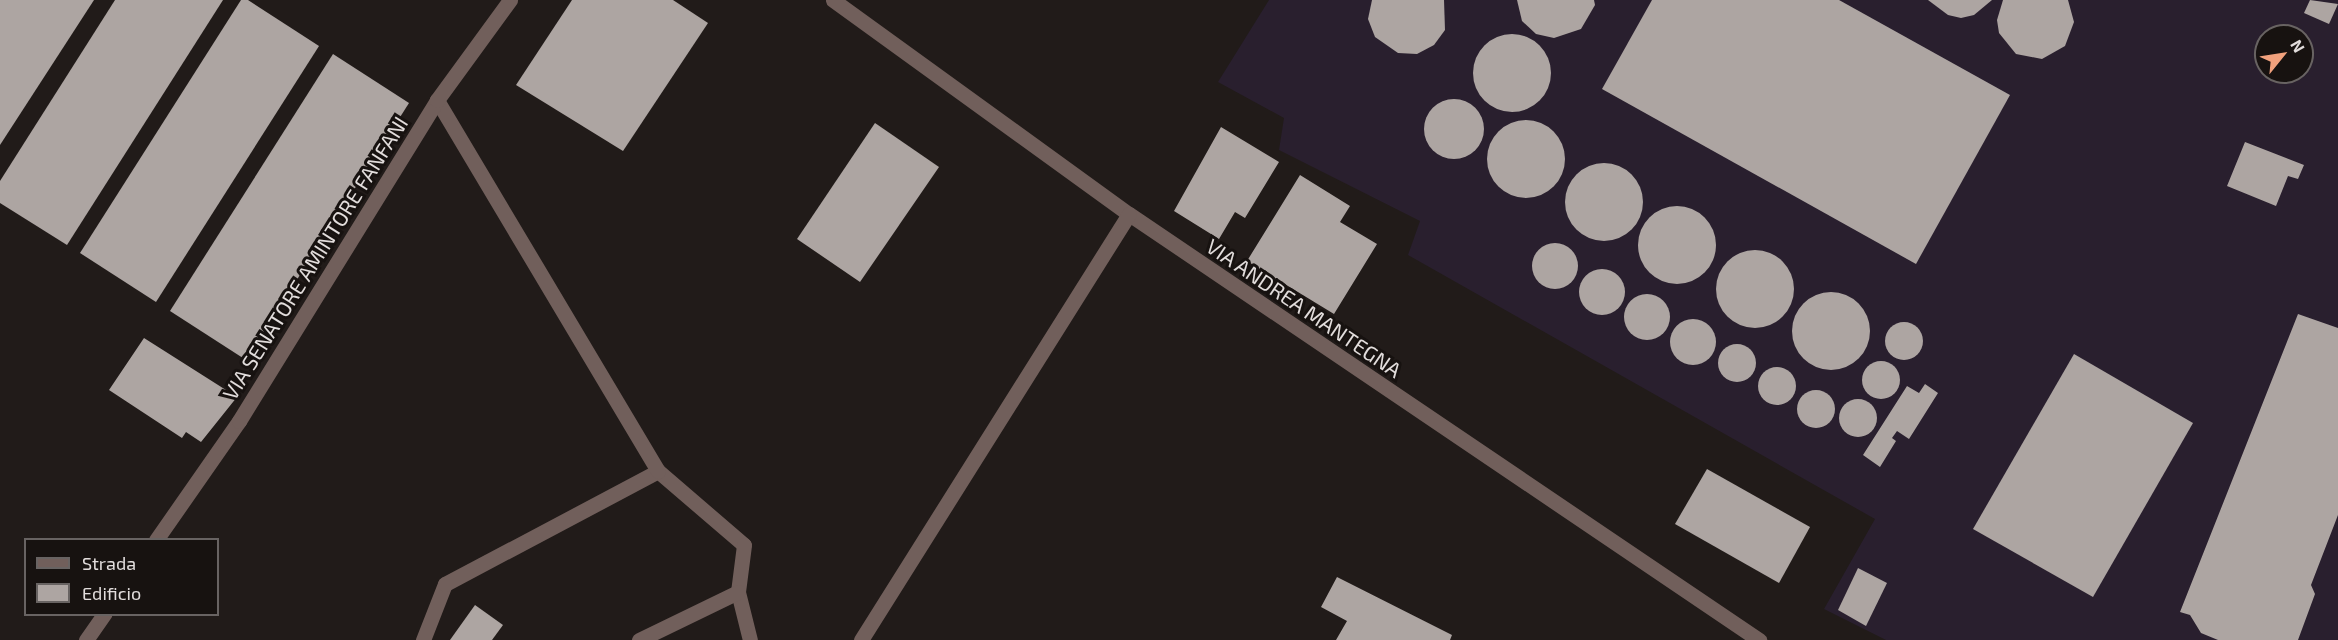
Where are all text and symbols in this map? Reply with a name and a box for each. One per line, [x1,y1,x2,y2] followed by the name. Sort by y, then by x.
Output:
[2254,24,2314,84] north arrow
[2287,36,2309,56] text: N
[217,111,413,405] street label: VIA SENATORE AMINTORE FANFANI
[1201,233,1407,383] street label: VIA ANDREA MANTEGNA
[24,538,219,616] legend
[82,552,136,574] text: Strada
[82,582,141,604] text: Edificio

